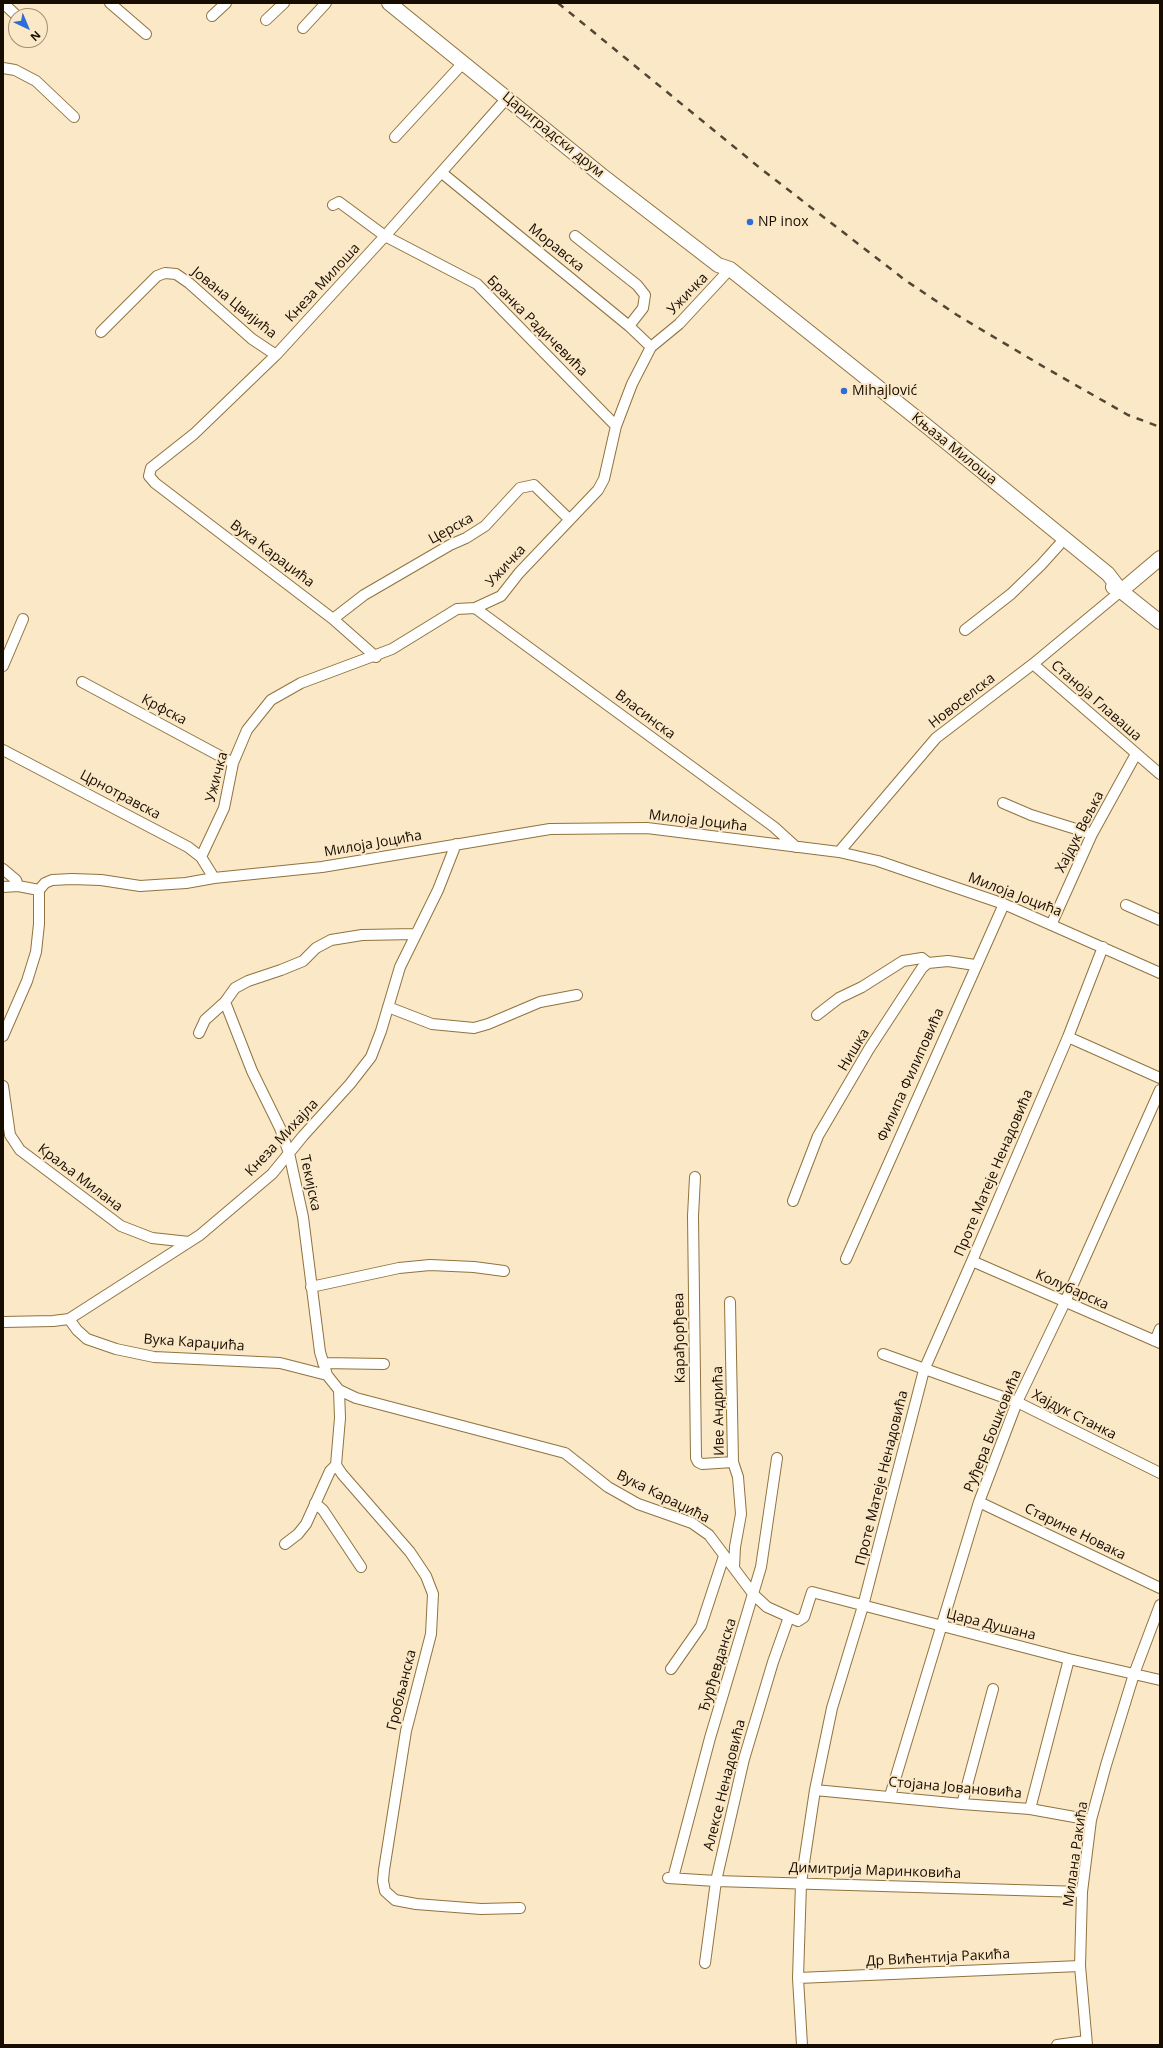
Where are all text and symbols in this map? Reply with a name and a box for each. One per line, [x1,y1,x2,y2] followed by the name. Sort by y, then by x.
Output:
[8,8,48,48] north arrow
[28,28,44,45] text: N
[499,89,607,181] street label: Цариградски друм
[758,214,808,230] place label: NP inox
[745,217,755,227] marker: NP inox
[525,220,587,276] street label: Моравска
[282,240,364,326] street label: Кнеза Милоша
[188,264,280,342] street label: Јована Цвијића
[664,270,712,318] street label: Ужичка
[483,272,591,380] street label: Бранка Радичевића
[852,383,917,399] place label: Mihajlović
[839,386,849,396] marker: Mihajlović
[908,409,1000,489] street label: Књаза Милоша
[426,510,476,548] street label: Церска
[226,517,318,591] street label: Вука Караџића
[482,541,530,591] street label: Ужичка
[1047,657,1145,745] street label: Станоја Главаша
[926,670,998,732] street label: Новоселска
[612,687,678,743] street label: Власинска
[138,691,190,729] street label: Крфска
[202,750,232,804] street label: Ужичка
[77,767,163,823] street label: Црнотравска
[1052,789,1108,875] street label: Хајдук Вељка
[648,807,748,835] street label: Милоја Јоцића
[323,827,423,861] street label: Милоја Јоцића
[966,869,1064,921] street label: Милоја Јоцића
[874,1006,948,1144] street label: Филипа Филиповића
[835,1026,873,1074] street label: Нишка
[951,1087,1037,1259] street label: Проте Матеје Ненадовића
[242,1096,322,1180] street label: Кнеза Михајла
[34,1141,126,1215] street label: Краља Милана
[296,1153,324,1213] street label: Текијска
[1033,1266,1111,1314] street label: Колубарска
[671,1293,689,1383] street label: Карађорђева
[143,1331,245,1355] street label: Вука Караџића
[710,1366,728,1456] street label: Иве Андрића
[961,1367,1025,1495] street label: Руђера Бошковића
[1029,1387,1119,1443] street label: Хајдук Станка
[852,1389,912,1567] street label: Проте Матеје Ненадовића
[614,1467,712,1527] street label: Вука Караџића
[1022,1500,1128,1564] street label: Старине Новака
[945,1606,1037,1644] street label: Цара Душана
[696,1616,740,1714] street label: Ђурђевданска
[384,1648,420,1732] street label: Гробљанска
[701,1718,749,1852] street label: Алексе Ненадовића
[888,1774,1022,1802] street label: Стојана Јовановића
[1060,1800,1092,1908] street label: Милана Ракића
[789,1860,961,1882] street label: Димитрија Маринковића
[866,1946,1010,1970] street label: Др Вићентија Ракића

